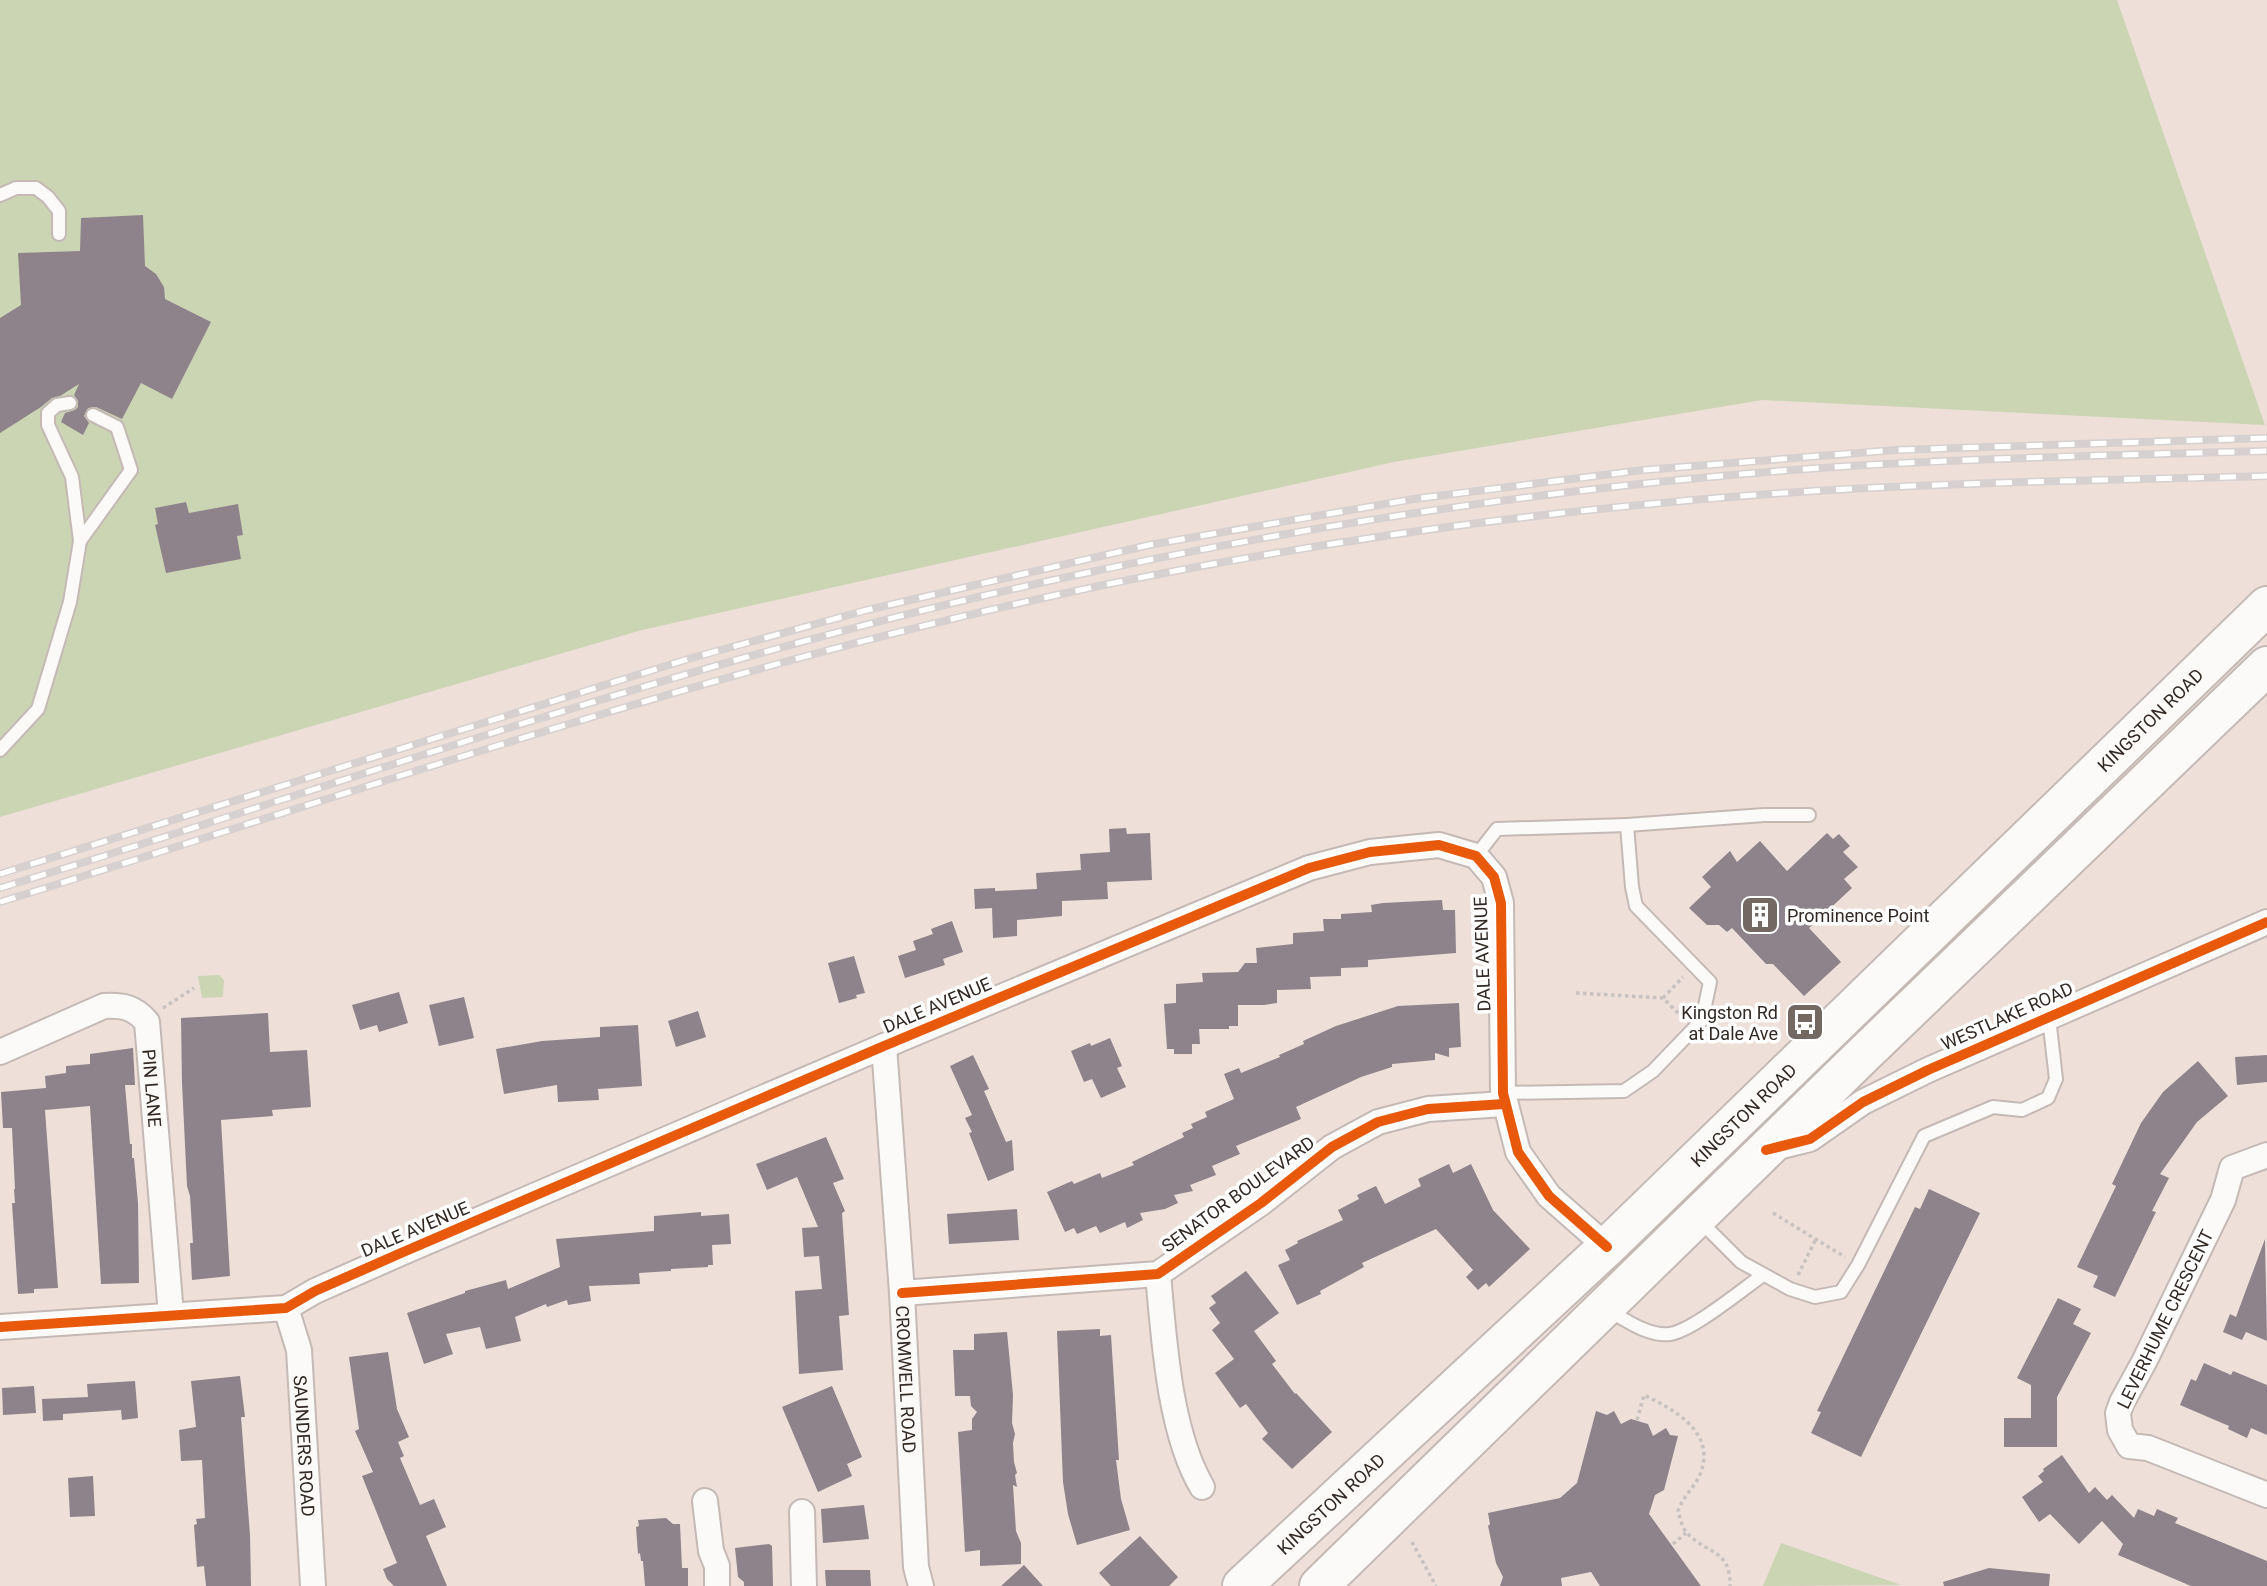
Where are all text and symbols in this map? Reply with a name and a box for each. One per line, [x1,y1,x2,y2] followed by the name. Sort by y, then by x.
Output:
[2093,664,2207,776] street label: KINGSTON ROAD
[1739,894,1781,936] building icon: Prominence Point
[1469,896,1495,1012] street label: DALE AVENUE
[1787,905,1929,926] place label: Prominence Point
[880,973,994,1037] street label: DALE AVENUE
[1938,978,2076,1054] street label: WESTLAKE ROAD
[1784,1001,1826,1043] bus stop icon: Kingston Rd at Dale Ave
[1681,1002,1778,1044] place label: Kingston Rd at Dale Ave
[139,1048,166,1128] street label: PIN LANE
[1686,1059,1800,1171] street label: KINGSTON ROAD
[1158,1132,1318,1256] street label: SENATOR BOULEVARD
[358,1197,472,1261] street label: DALE AVENUE
[2112,1226,2218,1412] street label: LEVERHUME CRESCENT
[892,1305,921,1454] street label: CROMWELL ROAD
[290,1374,319,1517] street label: SAUNDERS ROAD
[1273,1449,1389,1559] street label: KINGSTON ROAD

